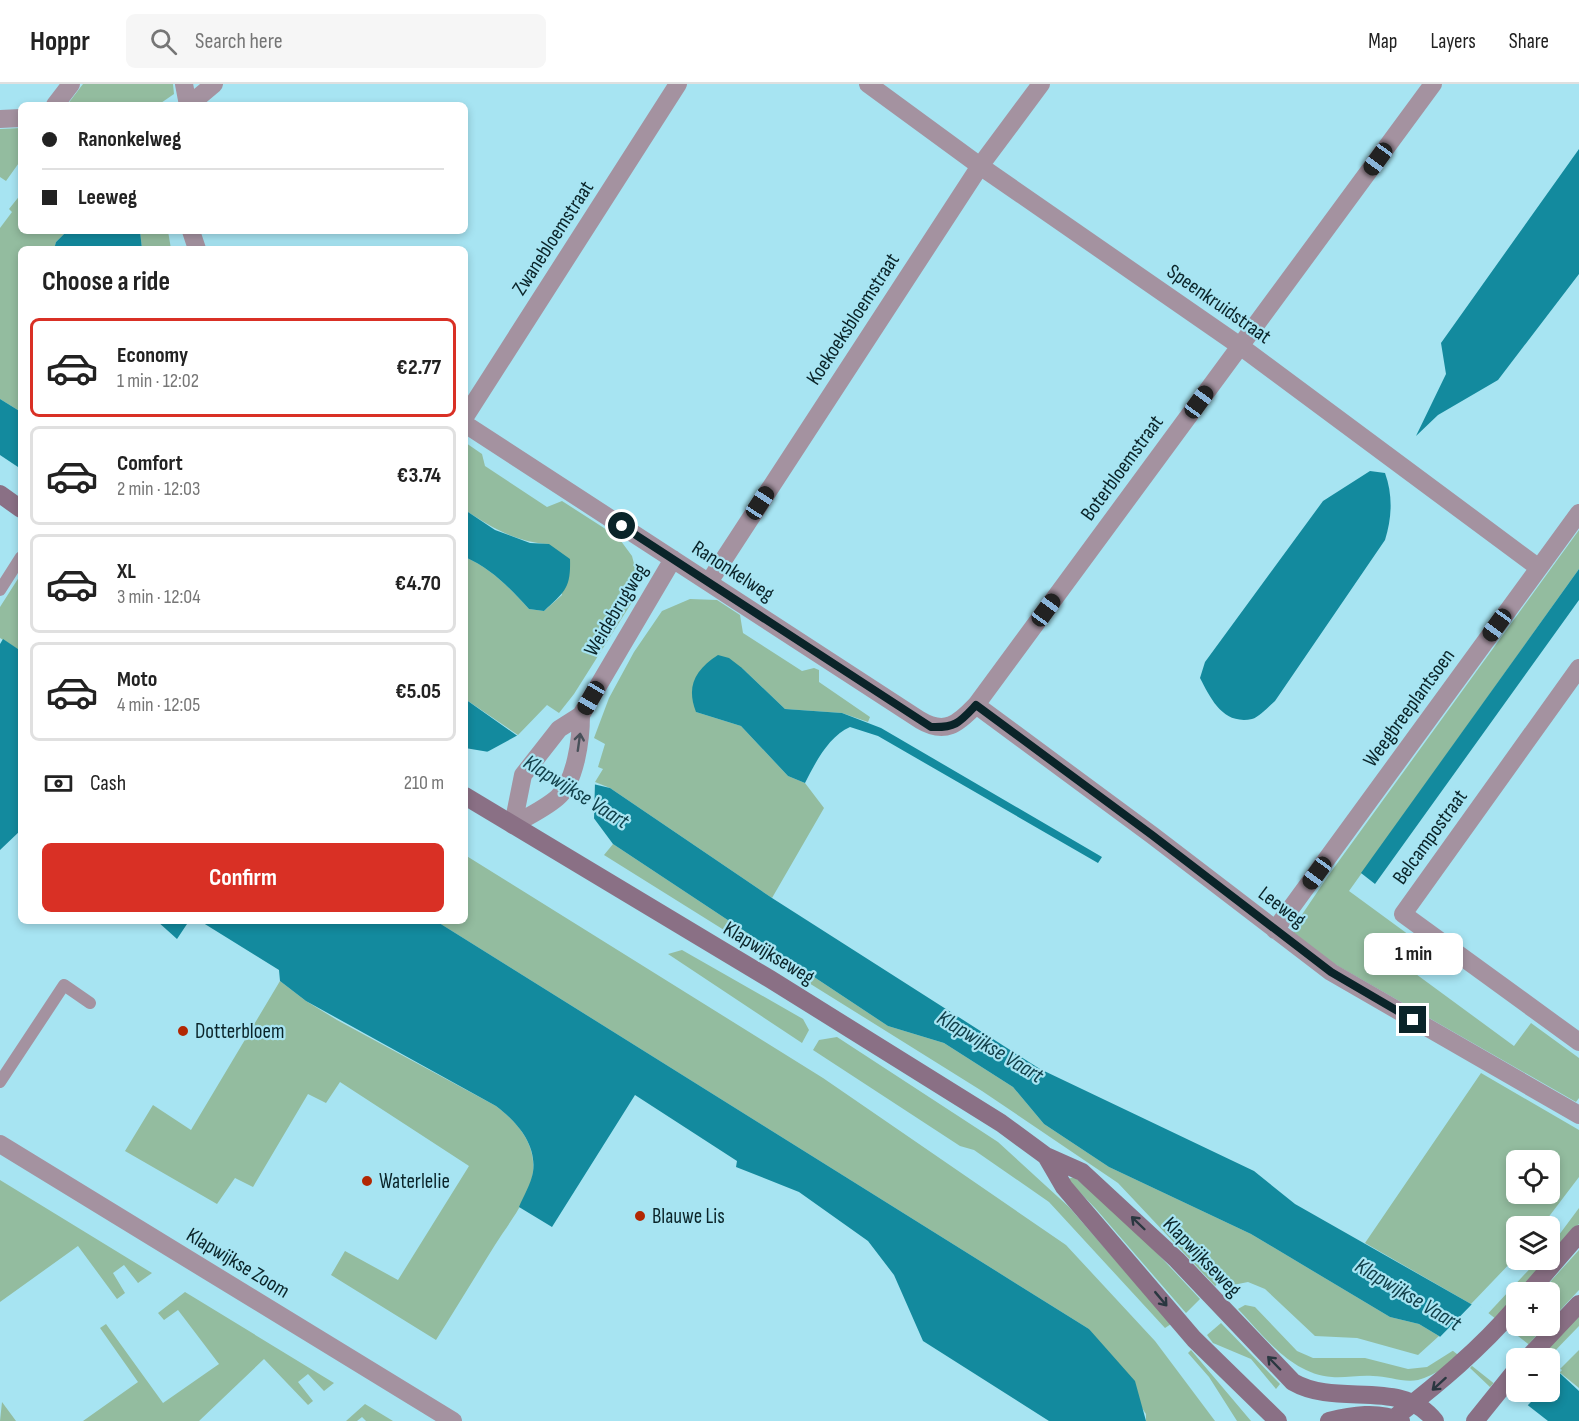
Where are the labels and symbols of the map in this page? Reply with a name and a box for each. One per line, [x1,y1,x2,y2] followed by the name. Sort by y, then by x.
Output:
[1360,139,1396,179] car
[507,176,599,300] street label: Zwanebloemstraat
[801,249,905,389] street label: Koekoeksbloemstraat
[1162,259,1276,349] street label: Speenkruidstraat
[1181,382,1217,422] car
[1075,410,1169,526] street label: Boterbloemstraat
[743,483,777,523] car
[608,512,635,539] route start
[687,535,779,607] street label: Ranonkelweg
[579,559,653,661] street label: Weidebrugweg
[1028,590,1064,630] car
[1479,605,1515,645] car
[1358,644,1460,772] street label: Weegbreeplantsoen
[574,678,608,718] car
[574,733,585,752] one-way arrow
[518,749,635,836] water label: Klapwijkse Vaart
[1387,785,1473,889] street label: Belcampostraat
[1299,853,1335,893] car
[1253,881,1311,933] street label: Leeweg
[719,916,819,990] street label: Klapwijkseweg
[1364,933,1462,975] callout: 1 min
[932,1005,1049,1090] water label: Klapwijkse Vaart
[1399,1006,1426,1033] route end
[195,1019,284,1044] place label: Dotterbloem
[176,1024,190,1038] marker: Dotterbloem
[379,1169,450,1194] place label: Waterlelie
[360,1174,374,1188] marker: Waterlelie
[652,1204,725,1229] place label: Blauwe Lis
[633,1209,647,1223] marker: Blauwe Lis
[1158,1212,1246,1302] street label: Klapwijkseweg
[1131,1215,1146,1230] one-way arrow
[182,1222,294,1304] street label: Klapwijkse Zoom
[1350,1253,1467,1338] water label: Klapwijkse Vaart
[1154,1291,1168,1306] one-way arrow
[1266,1355,1281,1370] one-way arrow
[1431,1377,1446,1391] one-way arrow

